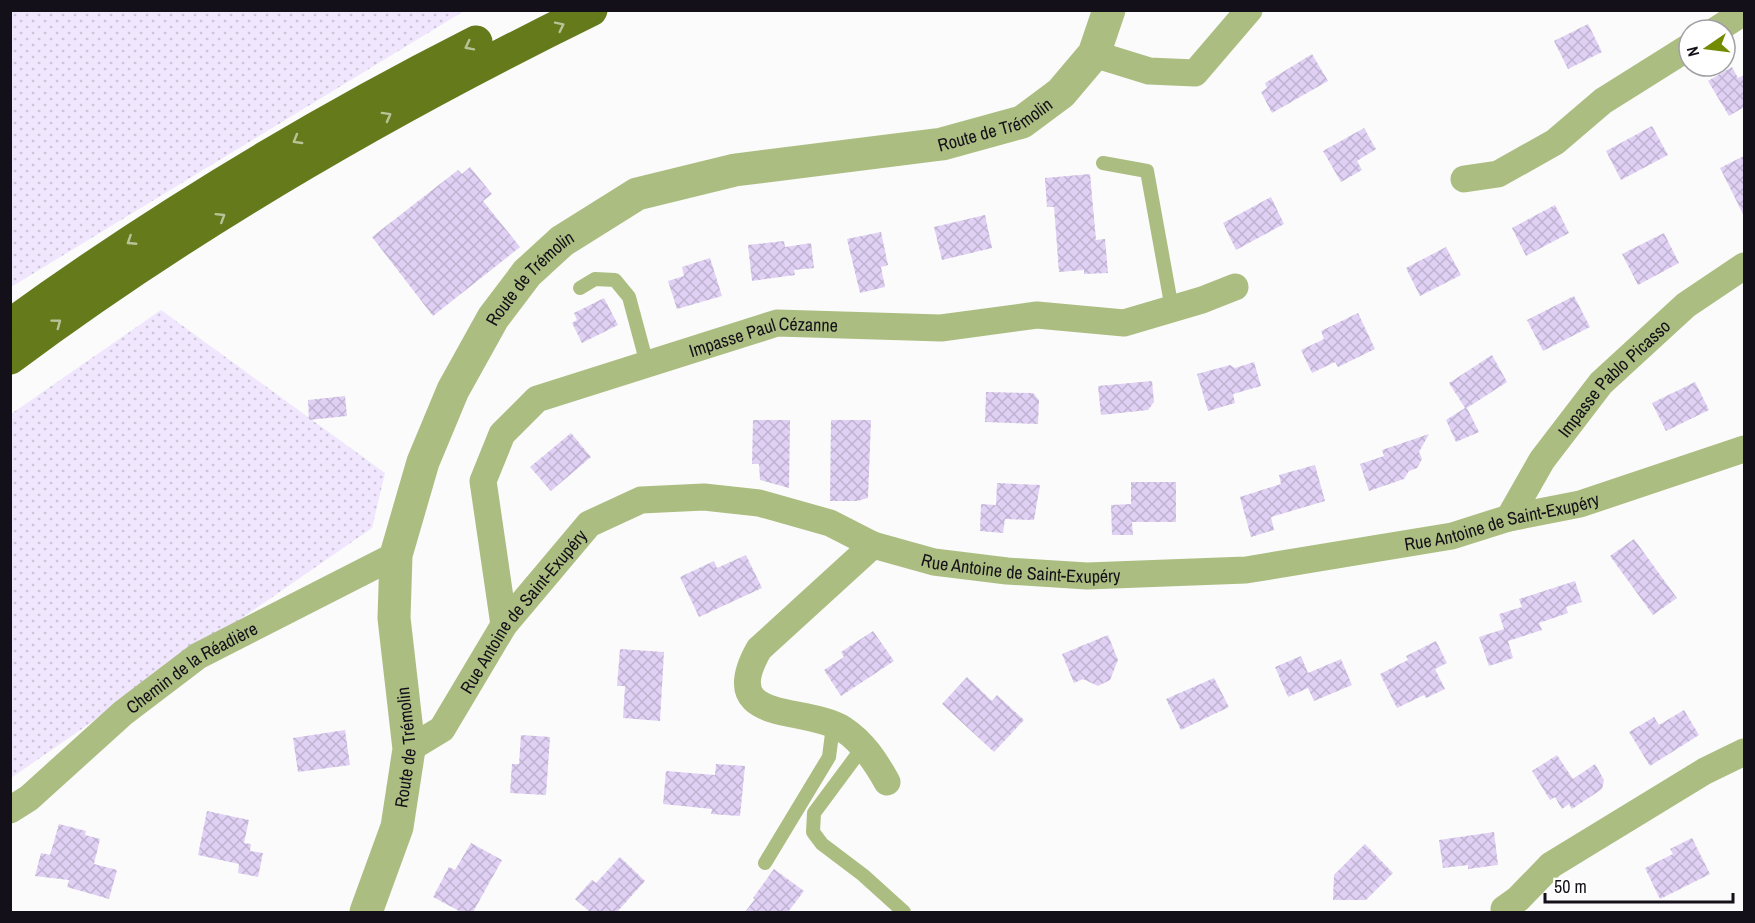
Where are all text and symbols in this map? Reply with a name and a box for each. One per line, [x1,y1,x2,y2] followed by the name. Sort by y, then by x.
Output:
[1677,18,1737,78] north arrow
[554,21,565,33] one-way arrow
[464,39,475,51] one-way arrow
[1681,44,1704,59] text: N
[935,91,1057,157] street label: Route de Trémolin
[381,112,392,123] one-way arrow
[293,132,304,144] one-way arrow
[214,213,225,224] one-way arrow
[479,224,578,330] street label: Route de Trémolin
[127,234,137,246] one-way arrow
[686,311,838,363] street label: Impasse Paul Cézanne
[1552,313,1675,442] street label: Impasse Pablo Picasso
[51,319,62,330] one-way arrow
[1402,486,1603,556] street label: Rue Antoine de Saint-Exupéry
[454,523,593,698] street label: Rue Antoine de Saint-Exupéry
[919,547,1121,589] street label: Rue Antoine de Saint-Exupéry
[121,615,262,719] street label: Chemin de la Réadière
[388,686,421,809] street label: Route de Trémolin
[1545,866,1732,904] scale bar
[1554,874,1587,899] text: 50 m

